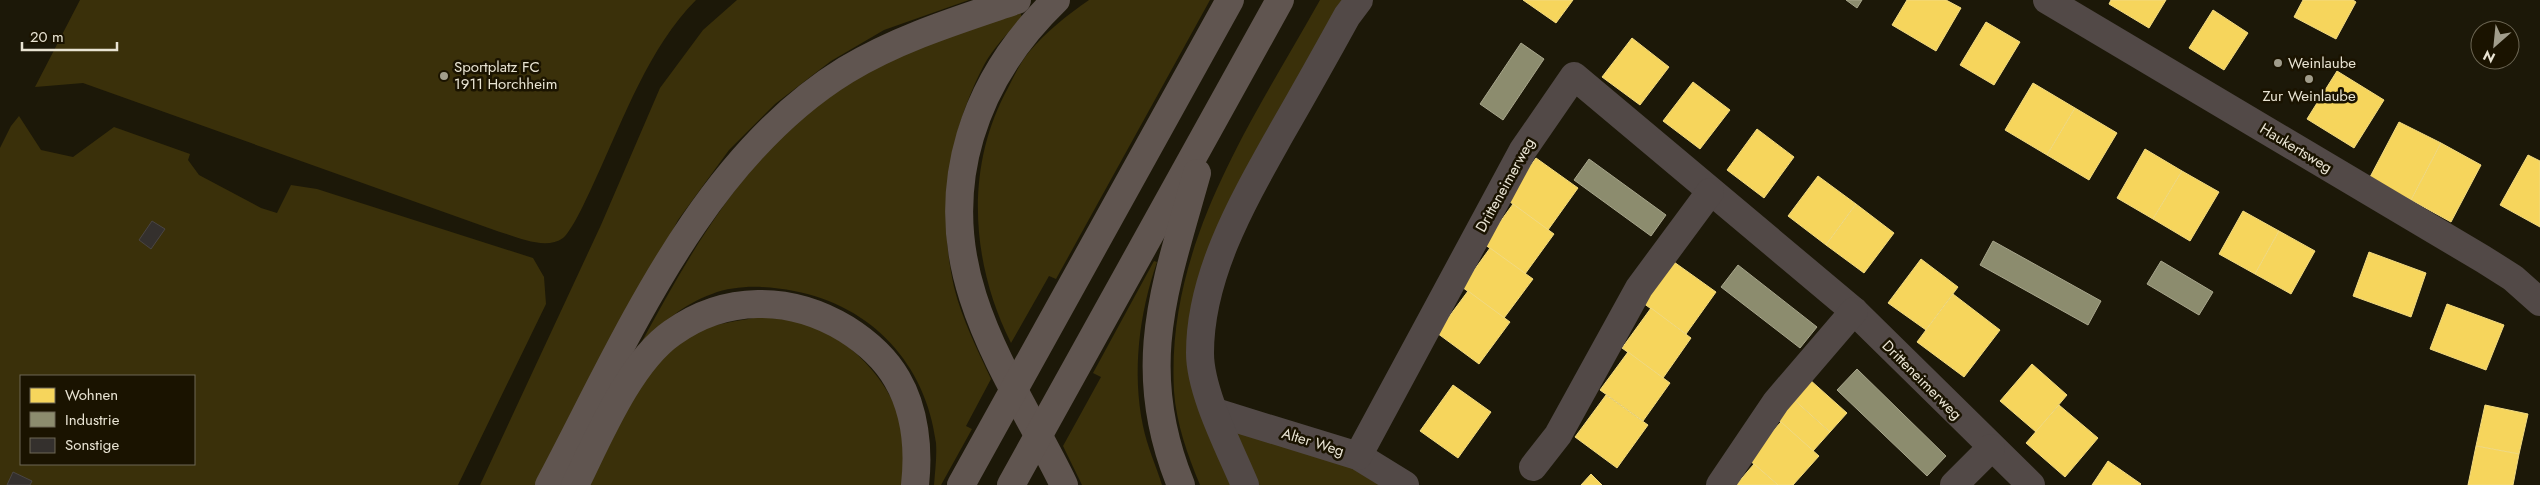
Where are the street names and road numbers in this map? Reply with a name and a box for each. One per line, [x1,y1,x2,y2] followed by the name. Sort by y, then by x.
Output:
[2256,118,2336,178] street label: Haukertsweg
[1470,134,1540,236] street label: Dritteneimerweg
[1877,335,1967,425] street label: Dritteneimerweg
[1279,422,1347,462] street label: Alter Weg

